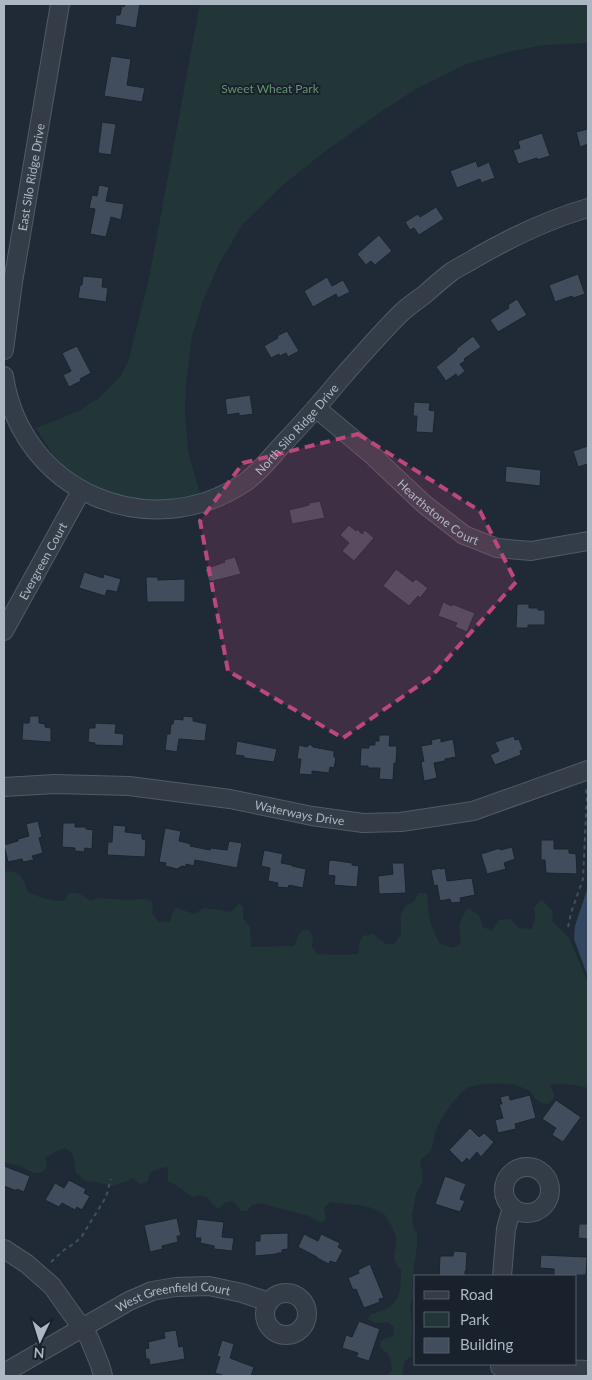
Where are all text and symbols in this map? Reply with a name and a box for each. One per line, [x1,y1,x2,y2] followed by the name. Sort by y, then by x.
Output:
[221,81,320,96] park label: Sweet Wheat Park
[14,122,47,232] street label: East Silo Ridge Drive
[252,380,341,478] street label: North Silo Ridge Drive
[395,476,482,548] street label: Hearthstone Court
[15,519,70,602] street label: Evergreen Court
[254,797,345,828] street label: Waterways Drive
[414,1275,577,1365] legend
[113,1279,232,1315] street label: West Greenfield Court
[460,1285,493,1303] text: Road
[460,1310,490,1328] text: Park
[15,1315,65,1365] north arrow
[460,1335,513,1353] text: Building
[33,1345,45,1362] text: N

